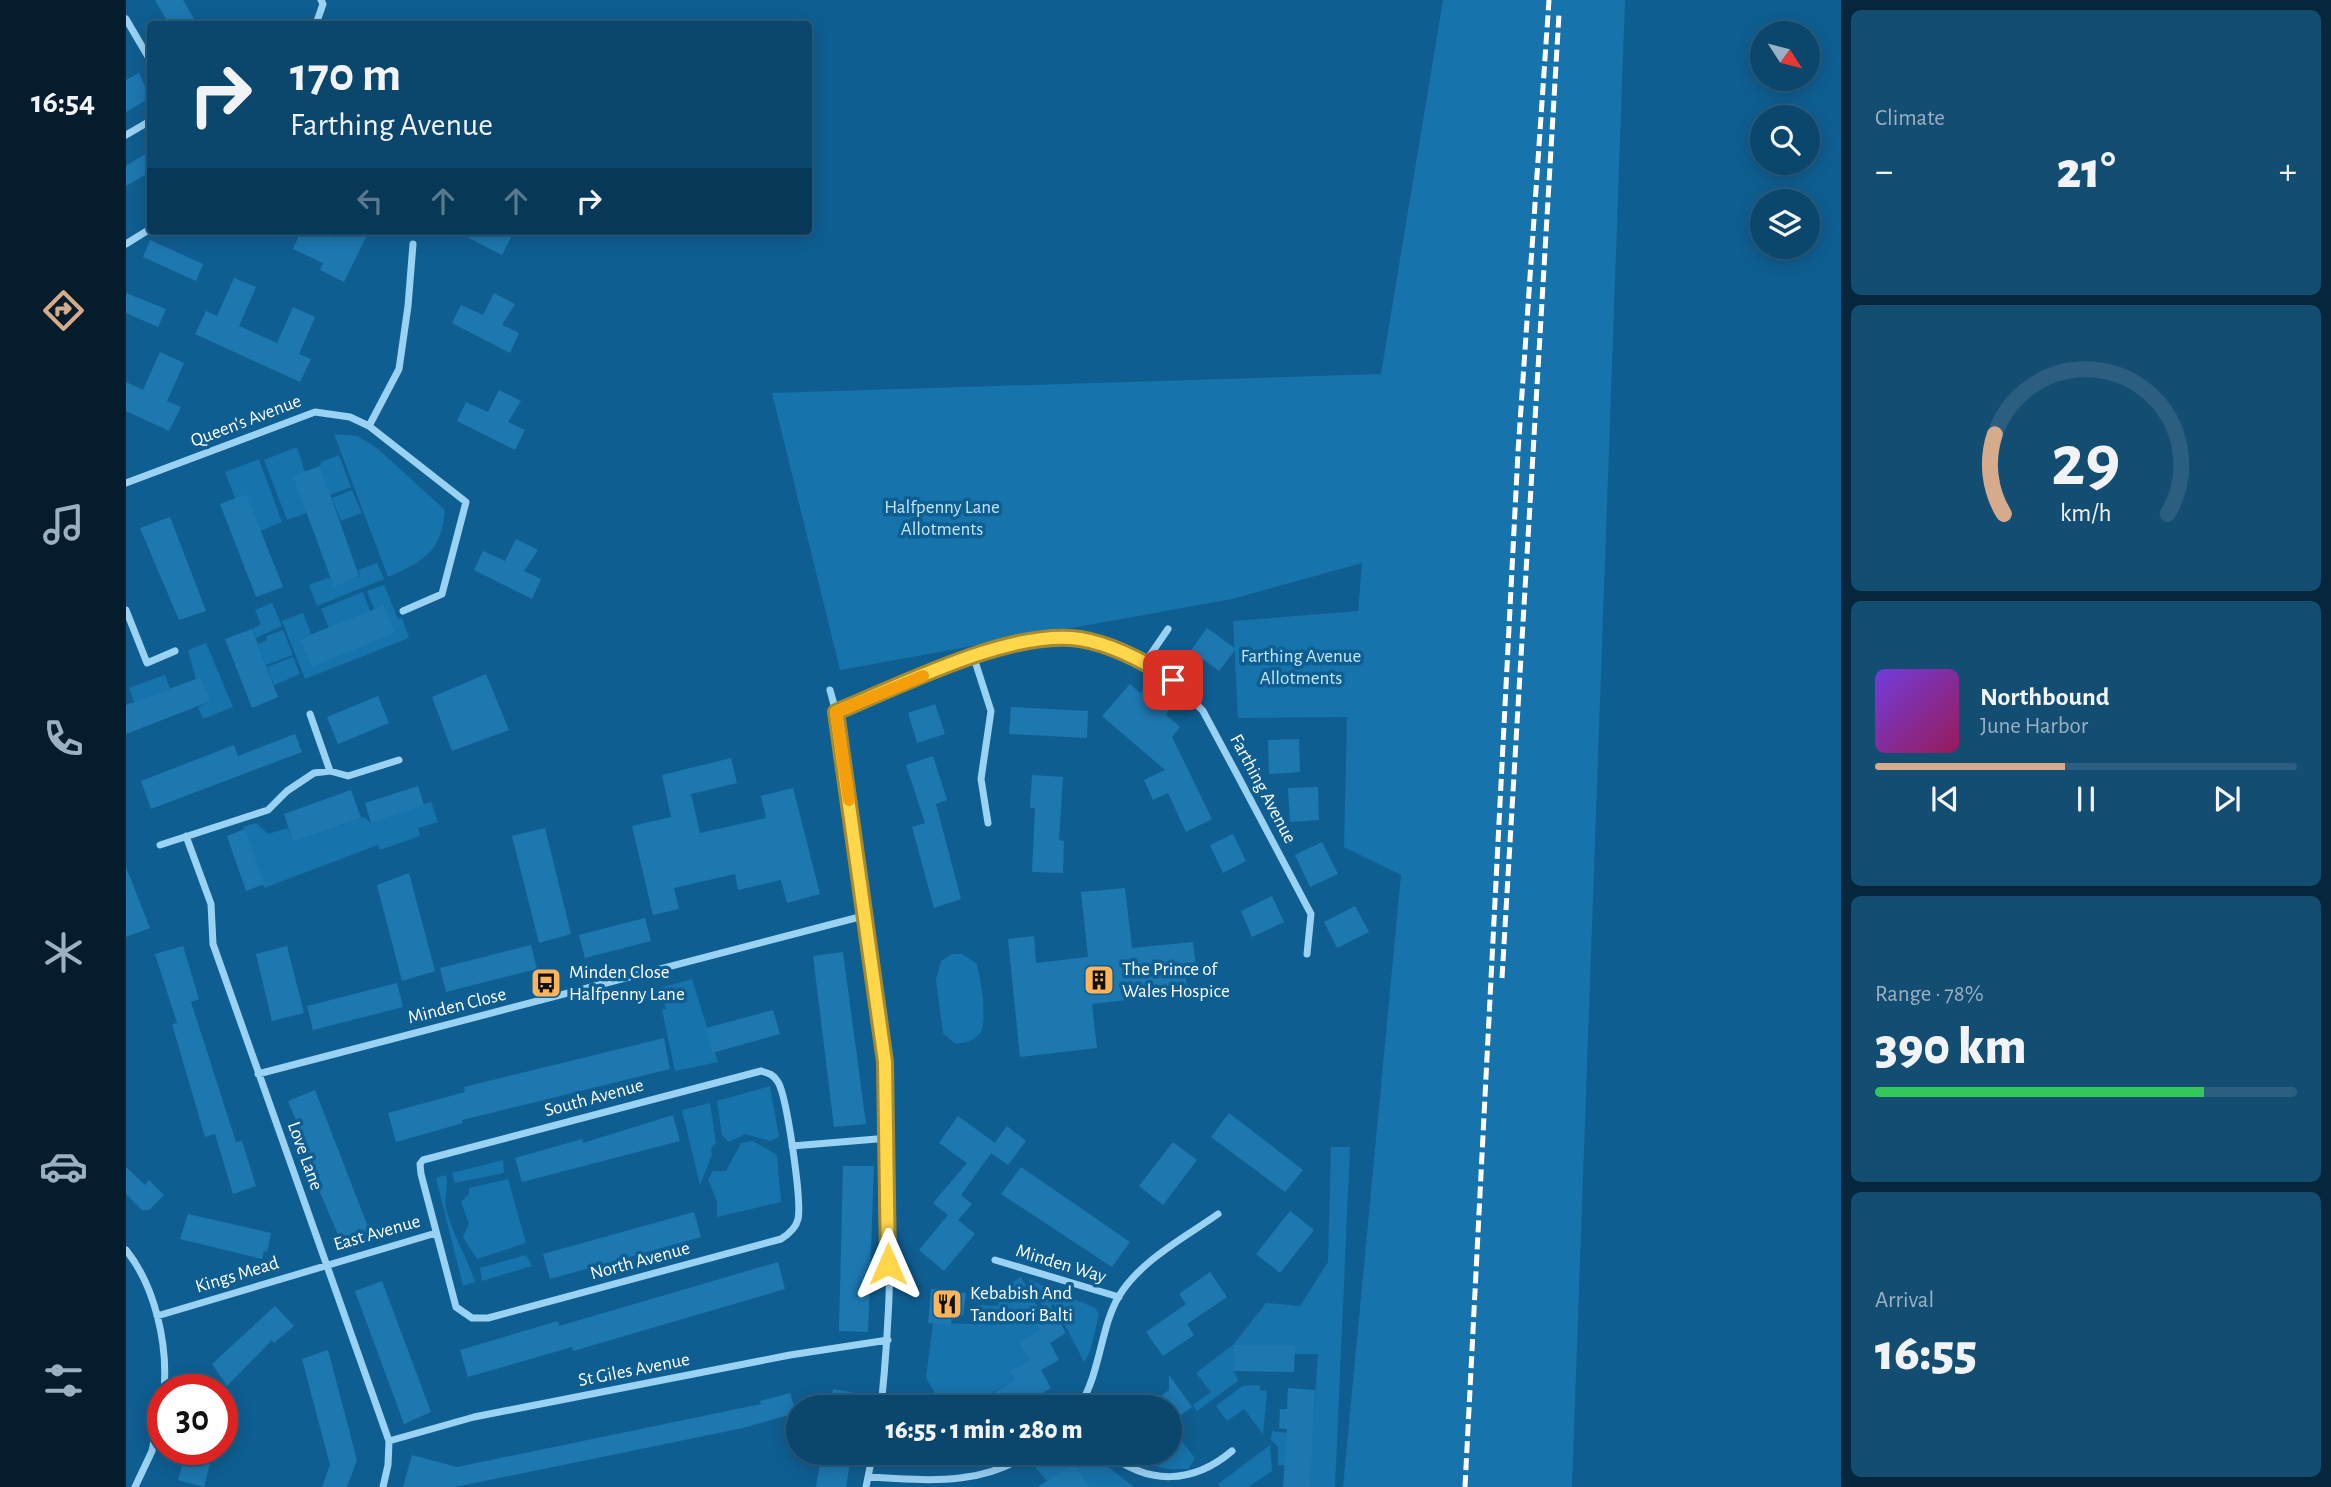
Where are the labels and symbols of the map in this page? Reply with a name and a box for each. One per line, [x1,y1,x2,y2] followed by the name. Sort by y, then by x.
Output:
[1750,21,1820,91] north arrow
[188,391,304,451] street label: Queen's Avenue
[884,498,1000,539] park label: Halfpenny Lane Allotments
[1241,647,1361,688] park label: Farthing Avenue Allotments
[1143,650,1203,710] pin
[1226,731,1300,847] street label: Farthing Avenue
[1122,960,1230,1001] place label: The Prince of Wales Hospice
[569,963,685,1004] place label: Minden Close Halfpenny Lane
[1082,963,1116,997] building icon: The Prince of Wales Hospice
[529,966,563,1000] bus stop icon: Minden Close Halfpenny Lane
[406,985,508,1027] street label: Minden Close
[542,1076,646,1120] street label: South Avenue
[284,1119,326,1193] street label: Love Lane
[332,1212,422,1254] street label: East Avenue
[851,1227,925,1301] position arrow
[588,1239,692,1283] street label: North Avenue
[1014,1241,1108,1287] street label: Minden Way
[193,1253,281,1297] street label: Kings Mead
[970,1284,1073,1325] place label: Kebabish And Tandoori Balti
[930,1287,964,1321] restaurant icon: Kebabish And Tandoori Balti
[577,1350,691,1390] street label: St Giles Avenue
[147,1374,238,1465] speed limit sign: 30

